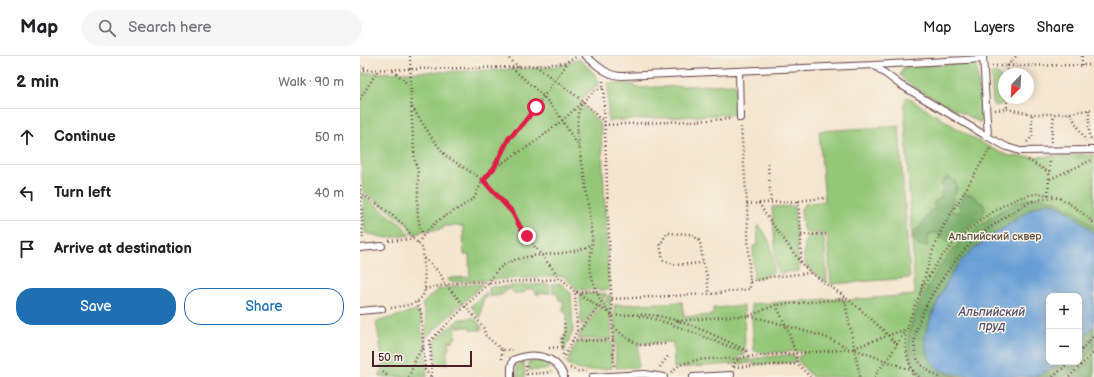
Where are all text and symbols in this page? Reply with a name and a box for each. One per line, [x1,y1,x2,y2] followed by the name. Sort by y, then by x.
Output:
[82,10,362,46] search box
[20,16,58,39] text: Map
[96,17,118,39] icon: search
[128,18,211,37] text: Search here
[923,19,951,36] text: Map
[973,19,1015,36] text: Layers
[1037,19,1074,36] text: Share
[998,68,1034,104] north arrow
[16,72,59,92] text: 2 min
[278,74,344,90] text: Walk · 90 m
[527,98,545,116] route start
[16,126,38,148] icon: ahead
[54,127,116,146] text: Continue
[315,129,344,145] text: 50 m
[16,182,38,204] icon: left
[54,183,111,202] text: Turn left
[314,185,344,201] text: 40 m
[518,227,536,245] route end
[947,230,1042,243] park label: Альпийский сквер
[16,238,38,260] icon: arrive
[54,239,192,258] text: Arrive at destination
[16,288,176,325] button: Save
[184,288,344,325] button: Share
[1046,293,1082,365] map controls
[1046,293,1082,329] button: +
[958,305,1025,334] water label: Альпийский пруд
[1046,329,1082,365] button: −
[372,349,472,368] scale bar
[378,351,403,364] text: 50 m

